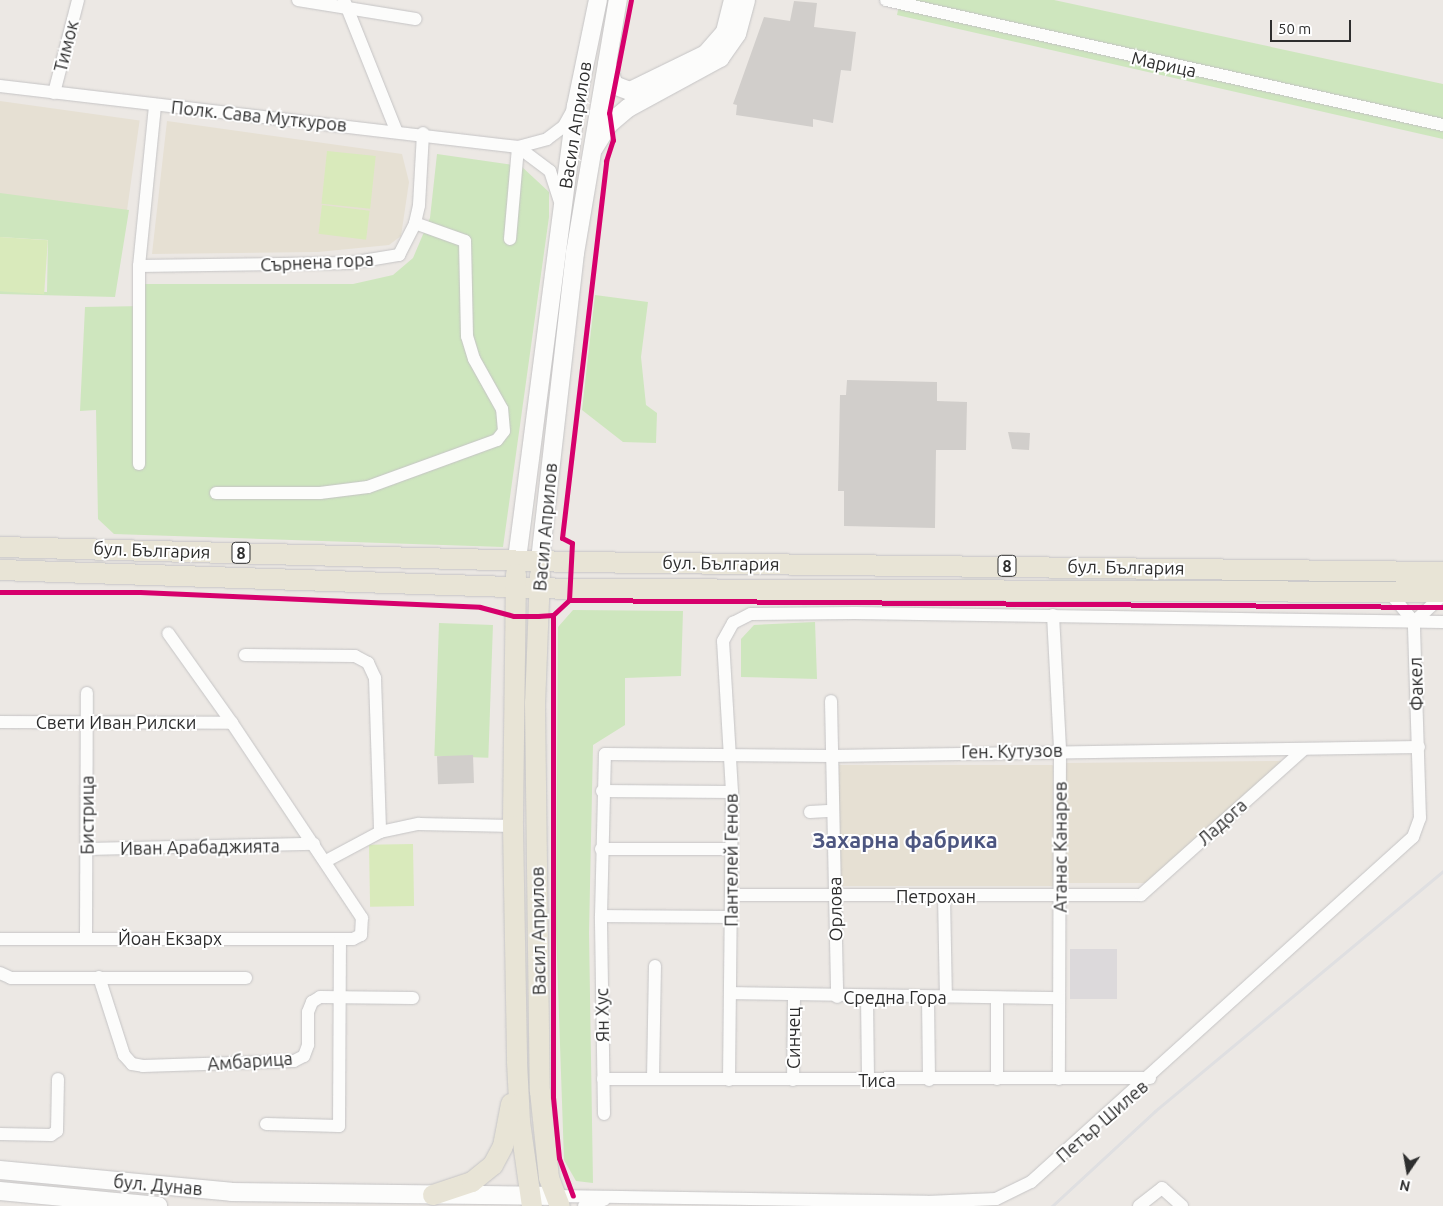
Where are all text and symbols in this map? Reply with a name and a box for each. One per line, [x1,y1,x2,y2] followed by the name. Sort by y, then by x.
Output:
[1273,10,1354,42] scale bar
[49,18,83,74] street label: Тимок
[1278,20,1311,37] text: 50 m
[1130,47,1198,81] street label: Марица
[554,60,596,190] street label: Васил Априлов
[170,96,348,136] street label: Полк. Сава Муткуров
[260,248,374,276] street label: Сърнена гора
[529,462,561,592] street label: Васил Априлов
[93,537,211,563] street label: бул. България
[231,540,251,566] road number: 8
[662,551,780,575] street label: бул. България
[997,552,1017,580] road number: 8
[1067,555,1185,579] street label: бул. България
[1404,657,1428,711] street label: Факел
[36,711,196,733] street label: Свети Иван Рилски
[961,739,1063,763] street label: Ген. Кутузов
[76,775,98,855] street label: Бистрица
[1049,781,1071,913] street label: Атанас Канарев
[720,793,742,927] street label: Пантелей Генов
[1193,794,1251,850] street label: Ладога
[812,827,998,853] district label: Захарна фабрика
[120,835,280,859] street label: Иван Арабаджията
[526,867,550,995] street label: Васил Априлов
[824,876,846,942] street label: Орлова
[896,885,976,907] street label: Петрохан
[118,927,222,949] street label: Йоан Екзарх
[843,986,947,1008] street label: Средна Гора
[591,988,613,1042] street label: Ян Хус
[782,1007,804,1069] street label: Синчец
[207,1047,293,1075] street label: Амбарица
[858,1069,896,1091] street label: Тиса
[1052,1075,1152,1167] street label: Петър Шилев
[1383,1146,1433,1196] north arrow
[113,1170,203,1200] street label: бул. Дунав
[1398,1177,1412,1195] text: N

